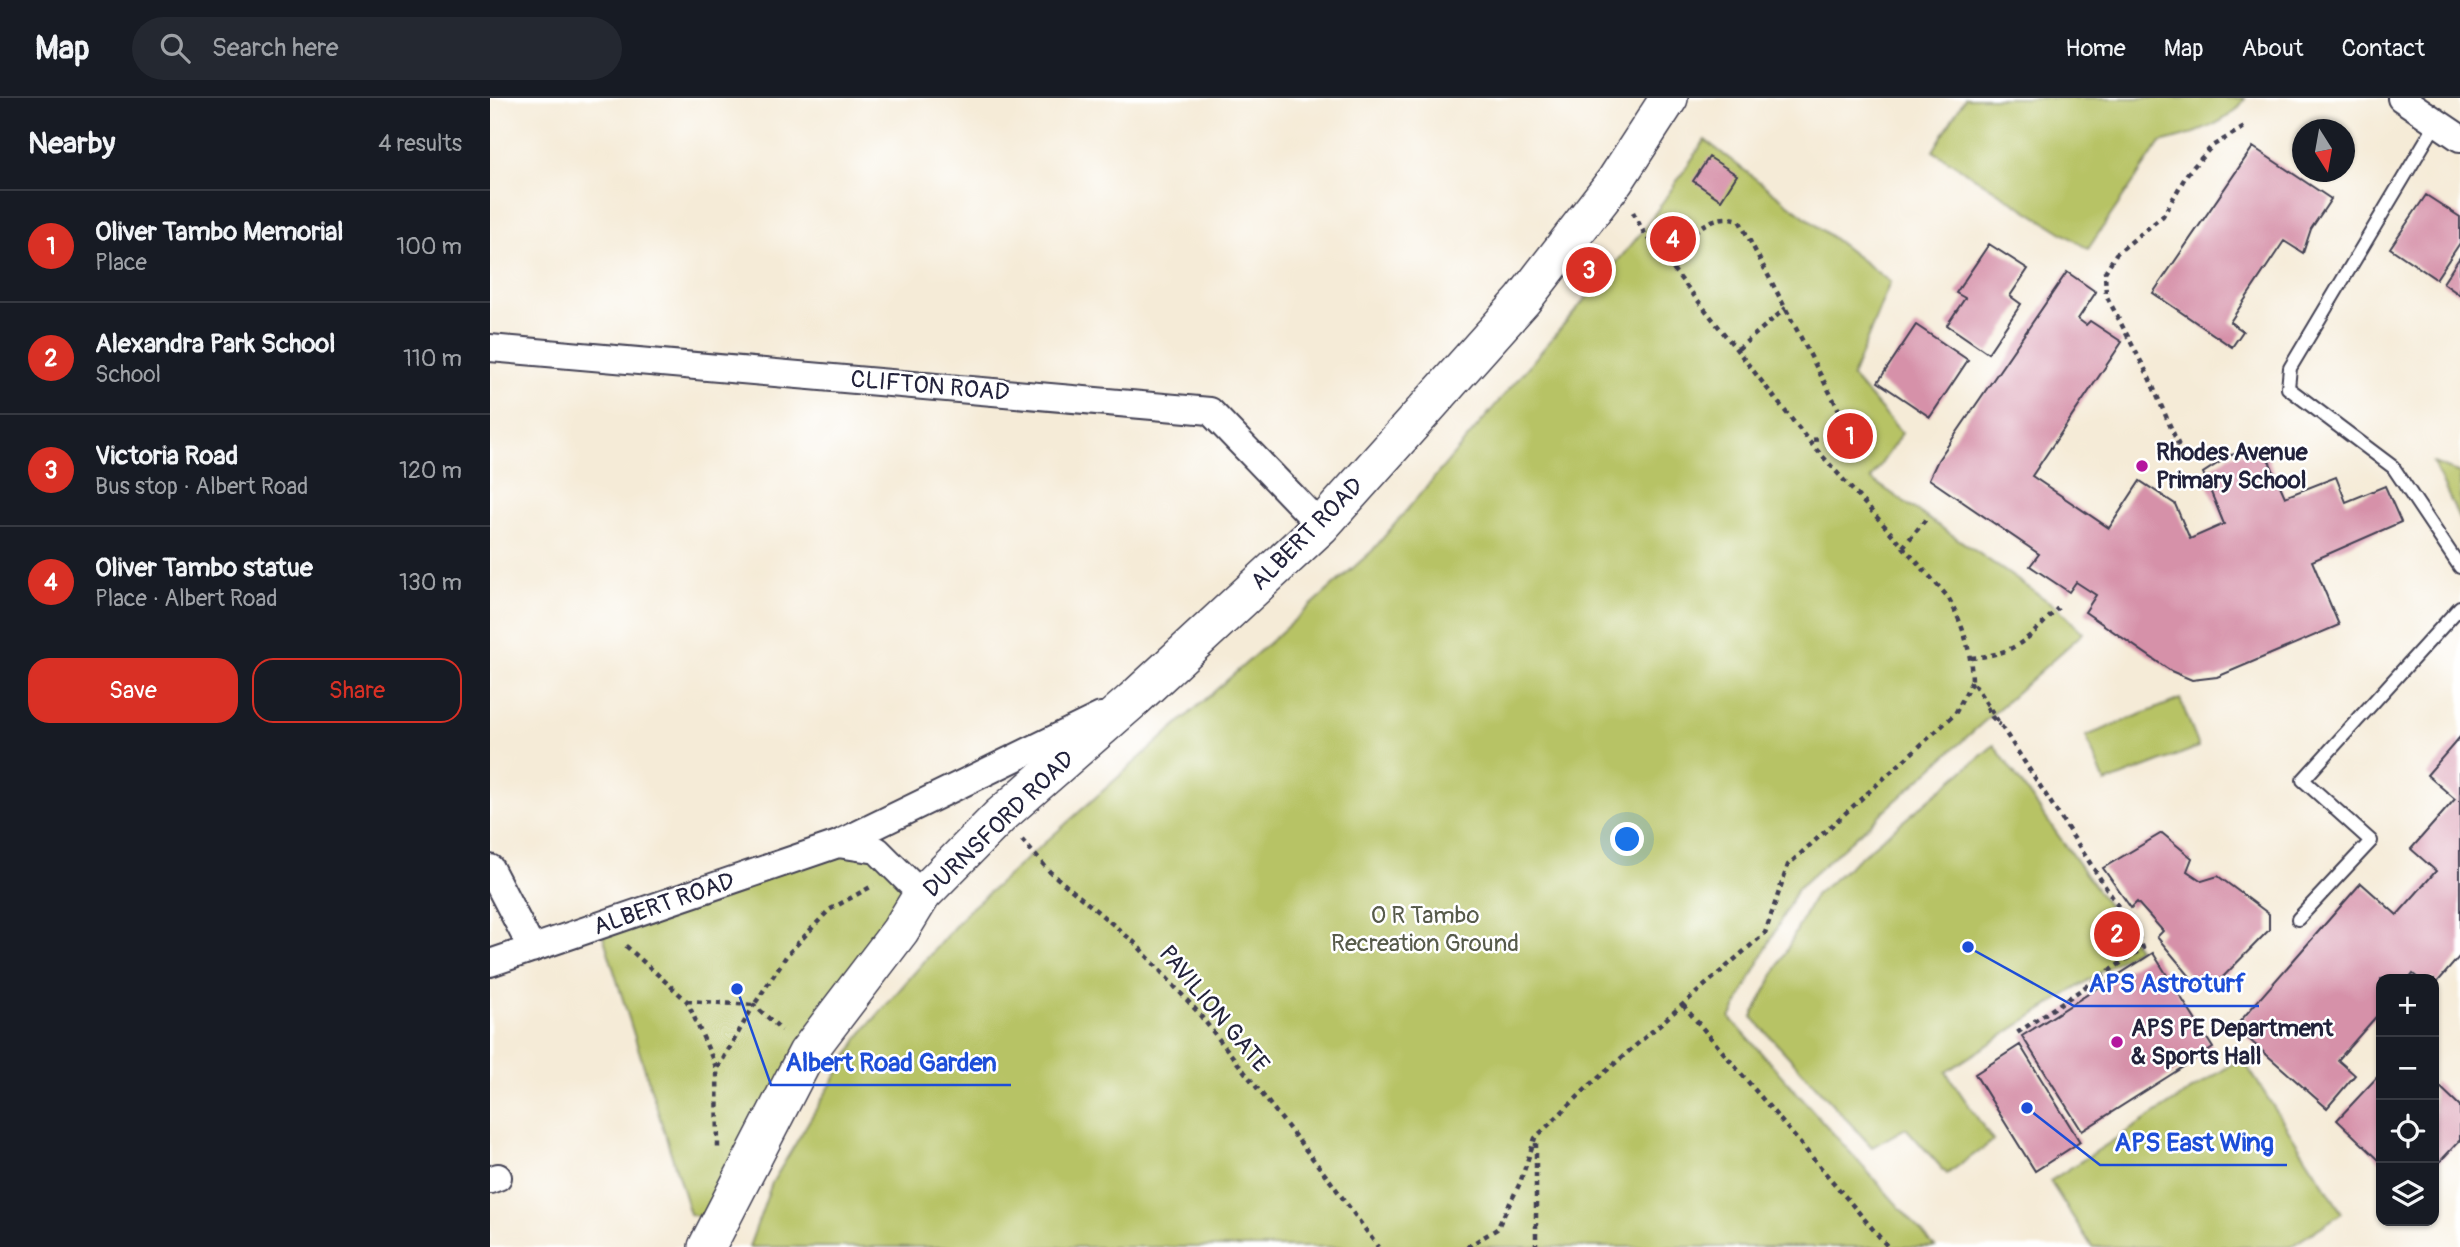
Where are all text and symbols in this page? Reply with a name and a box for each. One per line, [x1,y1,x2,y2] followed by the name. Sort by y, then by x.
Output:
[132,17,622,80] search box
[35,28,90,69] text: Map
[156,29,194,67] icon: search
[212,32,339,64] text: Search here
[2065,34,2126,63] text: Home
[2164,34,2204,63] text: Map
[2242,34,2304,63] text: About
[2342,34,2425,63] text: Contact
[2292,119,2355,182] north arrow
[28,125,115,162] text: Nearby
[378,129,462,158] text: 4 results
[1650,213,1696,265] pin: 4
[95,216,343,248] text: Oliver Tambo Memorial
[47,232,56,261] text: 1
[396,232,462,261] text: 100 m
[1566,244,1612,296] pin: 3
[95,248,147,277] text: Place
[95,328,336,360] text: Alexandra Park School
[45,344,57,373] text: 2
[403,344,462,373] text: 110 m
[95,360,161,389] text: School
[849,365,1011,407] street label: CLIFTON ROAD
[1827,410,1873,462] pin: 1
[2156,438,2309,495] place label: Rhodes Avenue Primary School
[95,440,238,472] text: Victoria Road
[45,456,57,485] text: 3
[399,456,462,485] text: 120 m
[2134,458,2150,474] marker: Rhodes Avenue Primary School
[95,472,308,501] text: Bus stop · Albert Road
[1245,472,1369,596] street label: ALBERT ROAD
[95,552,313,584] text: Oliver Tambo statue
[44,568,58,597] text: 4
[399,568,462,597] text: 130 m
[95,584,277,613] text: Place · Albert Road
[28,658,238,723] button: Save
[252,658,462,723] button: Share
[917,745,1081,903] street label: DURNSFORD ROAD
[1610,822,1644,856] your location
[590,866,738,942] street label: ALBERT ROAD
[1331,901,1519,958] park label: O R Tambo Recreation Ground
[2094,908,2140,960] pin: 2
[1153,940,1275,1078] street label: PAVILION GATE
[2074,959,2259,1006] callout: APS Astroturf
[2088,968,2246,1000] text: APS Astroturf
[2376,974,2439,1226] map controls
[2376,974,2439,1037] button: +
[2131,1014,2335,1071] place label: APS PE Department & Sports Hall
[2109,1034,2125,1050] marker: APS PE Department & Sports Hall
[2376,1037,2439,1100] button: −
[771,1038,1011,1085] callout: Albert Road Garden
[785,1047,997,1079] text: Albert Road Garden
[2376,1100,2439,1163] button: locate
[2100,1118,2287,1165] callout: APS East Wing
[2114,1127,2274,1159] text: APS East Wing
[2376,1163,2439,1226] button: layers

